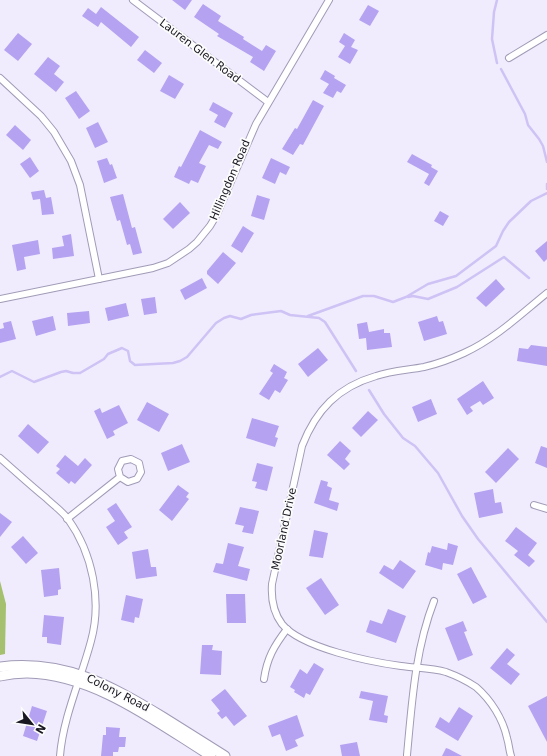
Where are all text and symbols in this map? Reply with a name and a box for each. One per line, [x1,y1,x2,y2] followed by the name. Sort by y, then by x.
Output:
[157,16,243,86] street label: Lauren Glen Road
[207,138,253,222] street label: Hillingdon Road
[269,486,299,571] street label: Moorland Drive
[84,672,152,714] street label: Colony Road
[12,704,52,744] north arrow
[32,722,48,736] text: N

